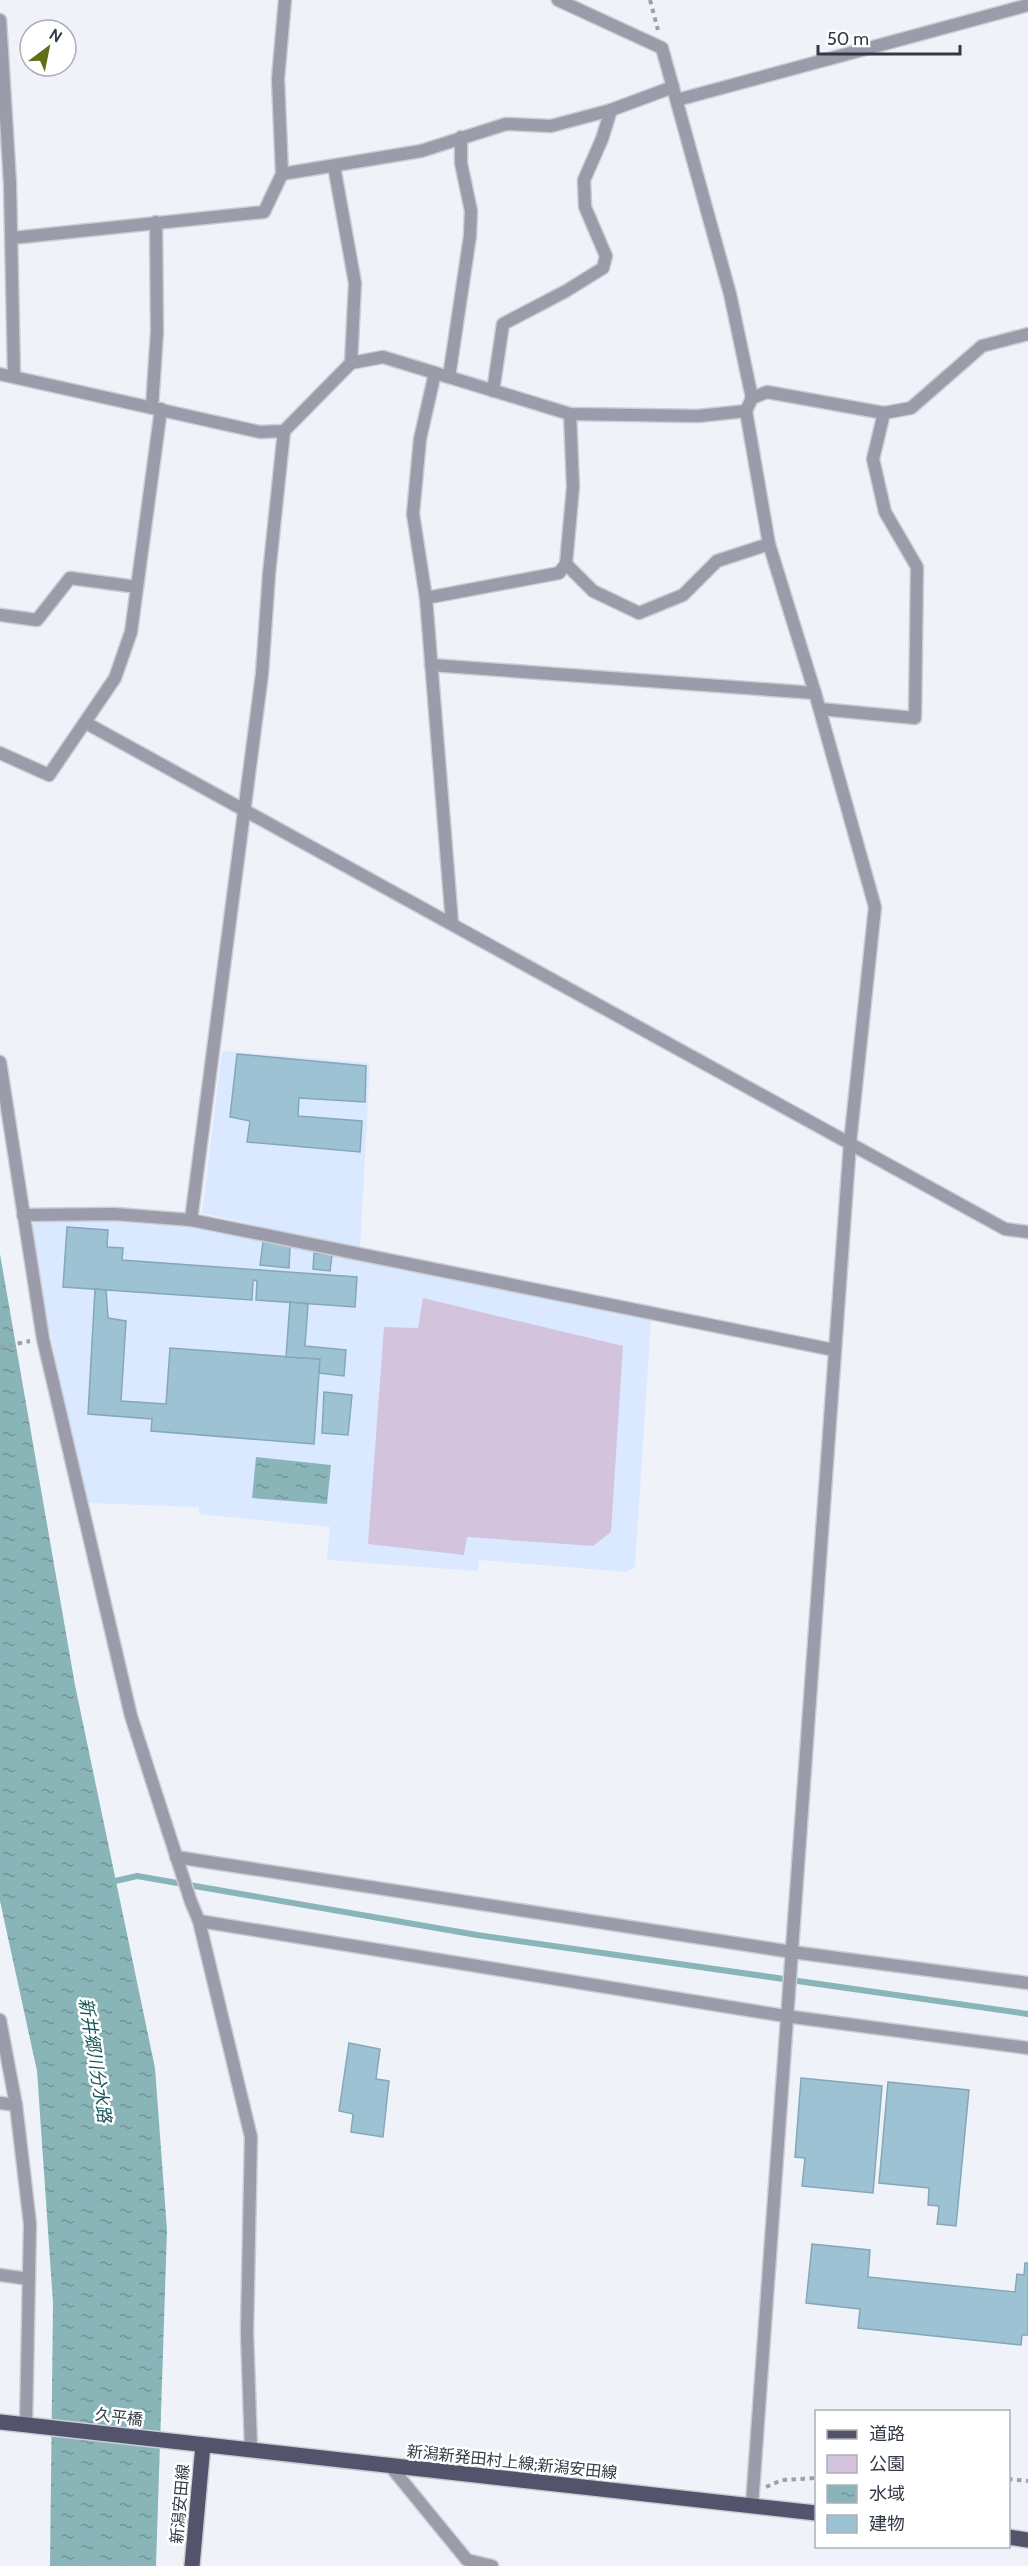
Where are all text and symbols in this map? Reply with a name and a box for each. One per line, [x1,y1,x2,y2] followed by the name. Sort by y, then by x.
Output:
[18,18,78,78] north arrow
[818,18,960,56] scale bar
[46,25,66,47] text: N
[827,28,869,50] text: 50 m
[74,1996,116,2126] water label: 新井郷川分水路
[94,2405,144,2429] street label: 久平橋
[815,2410,1010,2548] legend
[869,2423,905,2445] text: 道路
[406,2441,618,2483] street label: 新潟新発田村上線;新潟安田線
[869,2453,905,2475] text: 公園
[167,2463,193,2545] street label: 新潟安田線
[869,2483,905,2505] text: 水域
[869,2513,905,2535] text: 建物

